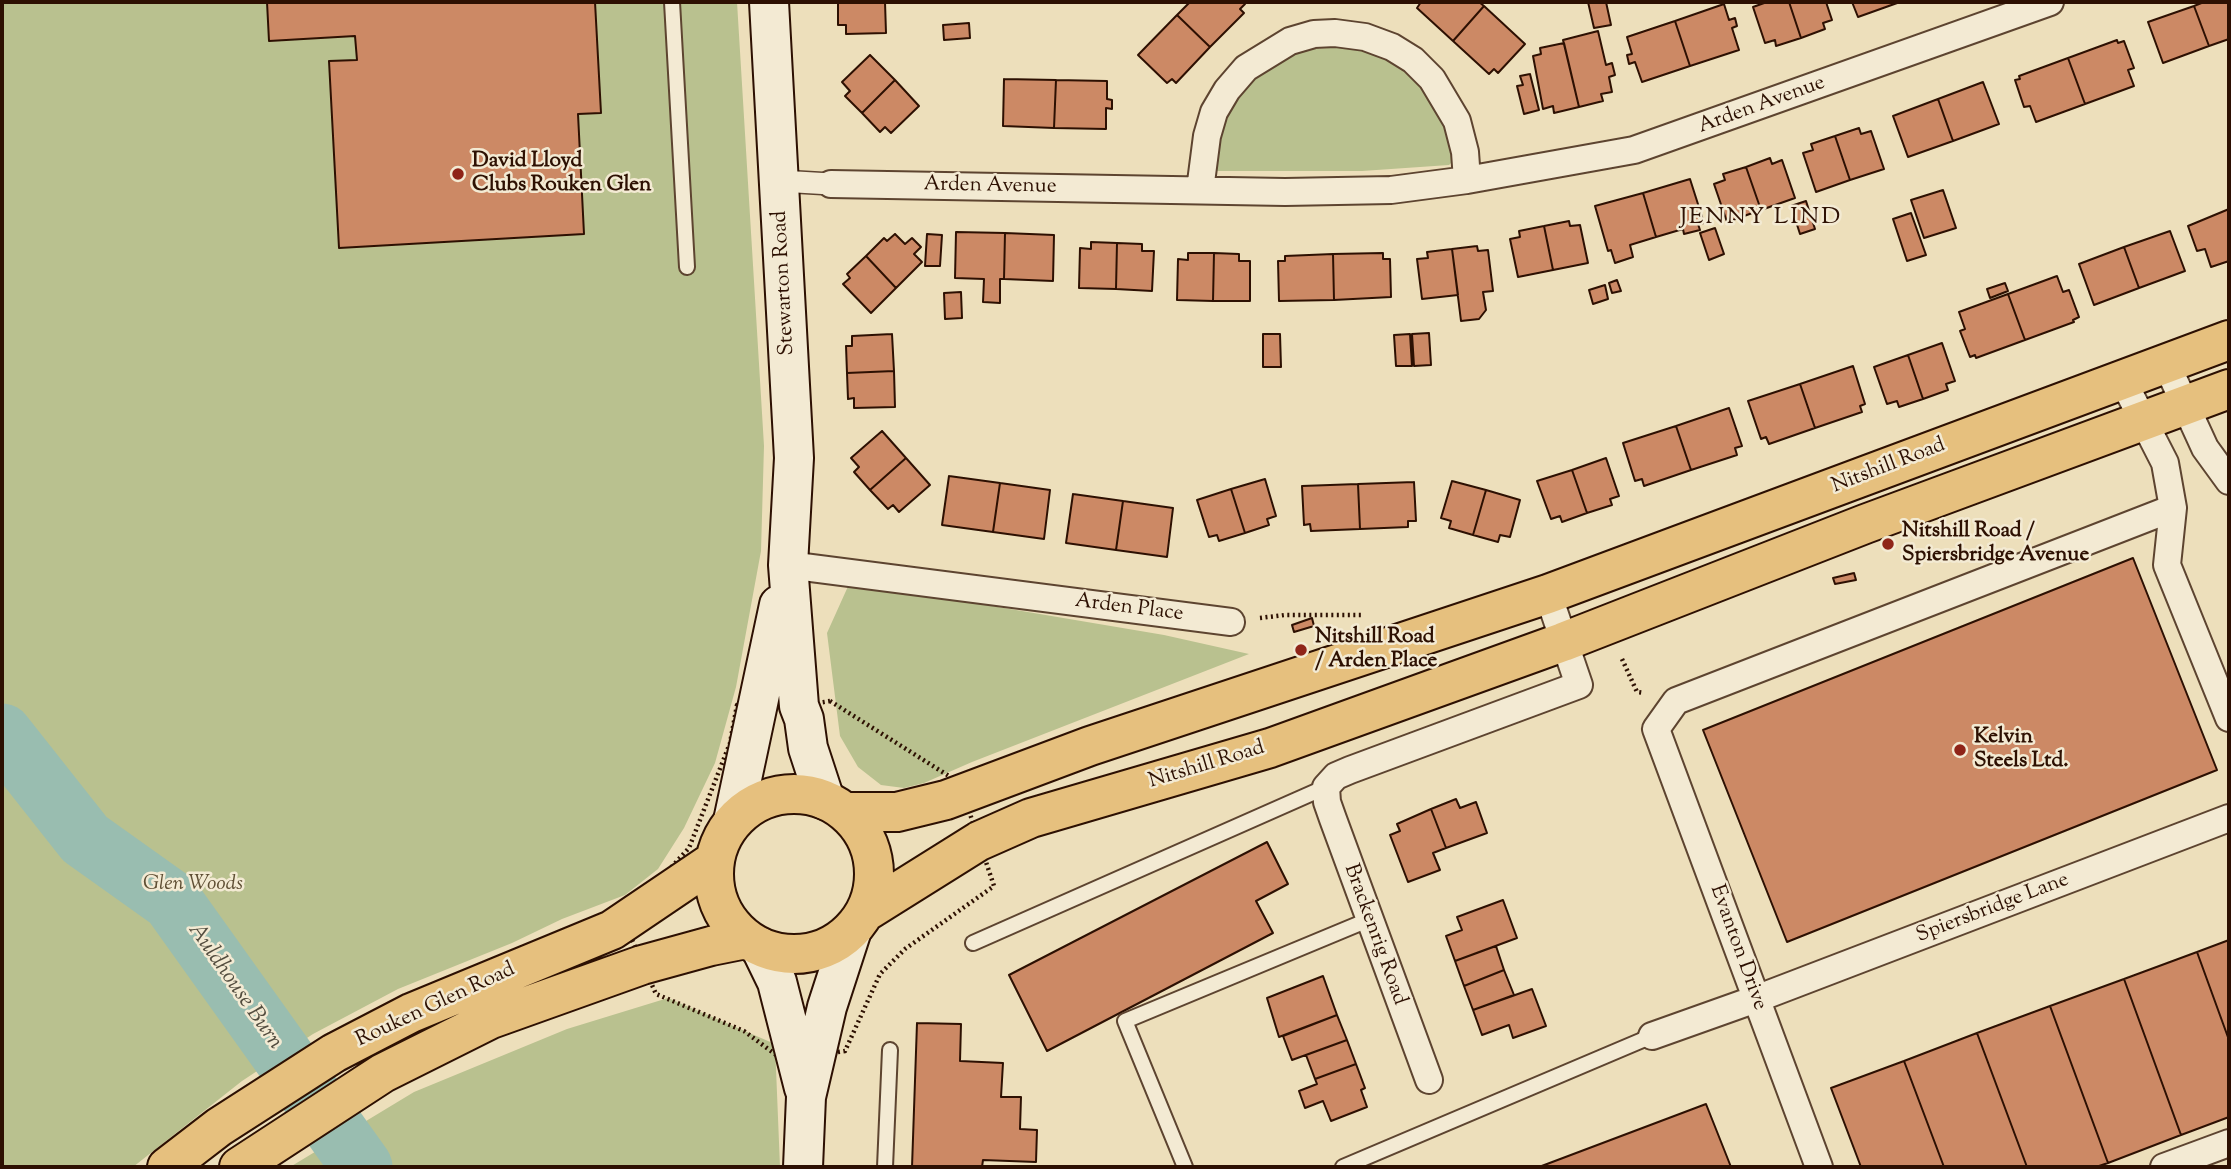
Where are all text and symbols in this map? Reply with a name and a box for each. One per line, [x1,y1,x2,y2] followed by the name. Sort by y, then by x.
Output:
[1695,71,1829,141] street label: Arden Avenue
[472,149,651,199] place label: David Lloyd Clubs Rouken Glen
[450,166,466,182] marker: David Lloyd Clubs Rouken Glen
[923,173,1057,201] street label: Arden Avenue
[1681,205,1841,233] district label: JENNY LIND
[769,210,801,356] street label: Stewarton Road
[1829,434,1949,500] street label: Nitshill Road
[1902,519,2089,569] place label: Nitshill Road / Spiersbridge Avenue
[1880,536,1896,552] marker: Nitshill Road / Spiersbridge Avenue
[1073,590,1185,628] street label: Arden Place
[1315,625,1437,675] place label: Nitshill Road / Arden Place
[1293,642,1309,658] marker: Nitshill Road / Arden Place
[1974,725,2069,775] place label: Kelvin Steels Ltd.
[1146,736,1268,796] street label: Nitshill Road
[1952,742,1968,758] marker: Kelvin Steels Ltd.
[1337,861,1411,1009] street label: Brackenrig Road
[1913,868,2073,950] street label: Spiersbridge Lane
[143,872,243,898] park label: Glen Woods
[1703,882,1771,1014] street label: Evanton Drive
[180,918,288,1056] water label: Auldhouse Burn
[353,958,519,1054] street label: Rouken Glen Road

